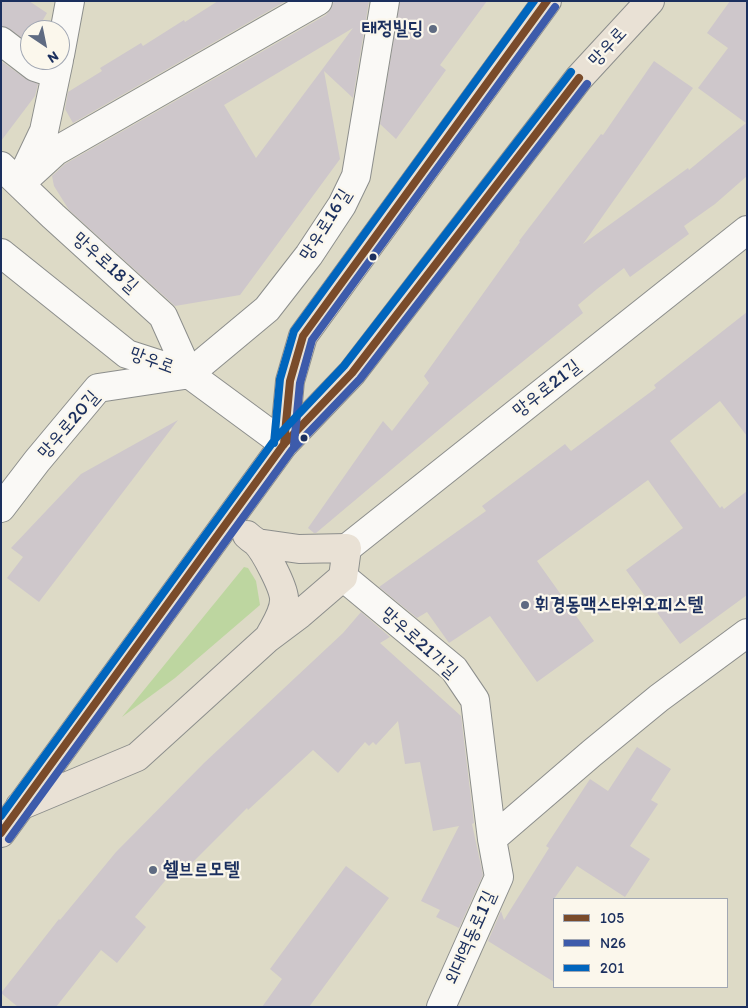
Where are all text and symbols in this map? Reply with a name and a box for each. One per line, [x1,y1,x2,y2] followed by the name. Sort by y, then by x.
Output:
[362,18,423,40] place label: 태정빌딩
[20,20,70,70] north arrow
[584,22,632,72] street label: 망우로
[427,23,439,35] marker: 태정빌딩
[44,47,62,67] text: N
[295,185,357,265] street label: 망우로16길
[68,228,142,298] street label: 망우로18길
[368,252,378,262] unlabelled marker
[127,342,177,380] street label: 망우로
[508,355,586,423] street label: 망우로21길
[33,386,105,464] street label: 망우로20길
[299,433,309,443] unlabelled marker
[535,594,703,616] place label: 휘경동맥스타워오피스텔
[519,599,531,611] marker: 휘경동맥스타워오피스텔
[376,603,462,683] street label: 망우로21가길
[163,859,239,881] place label: 쉘브르모텔
[147,864,159,876] marker: 쉘브르모텔
[440,887,502,989] street label: 외대역동로1길
[553,898,728,988] legend
[600,909,624,927] text: 105
[600,934,626,952] text: N26
[600,959,624,977] text: 201

